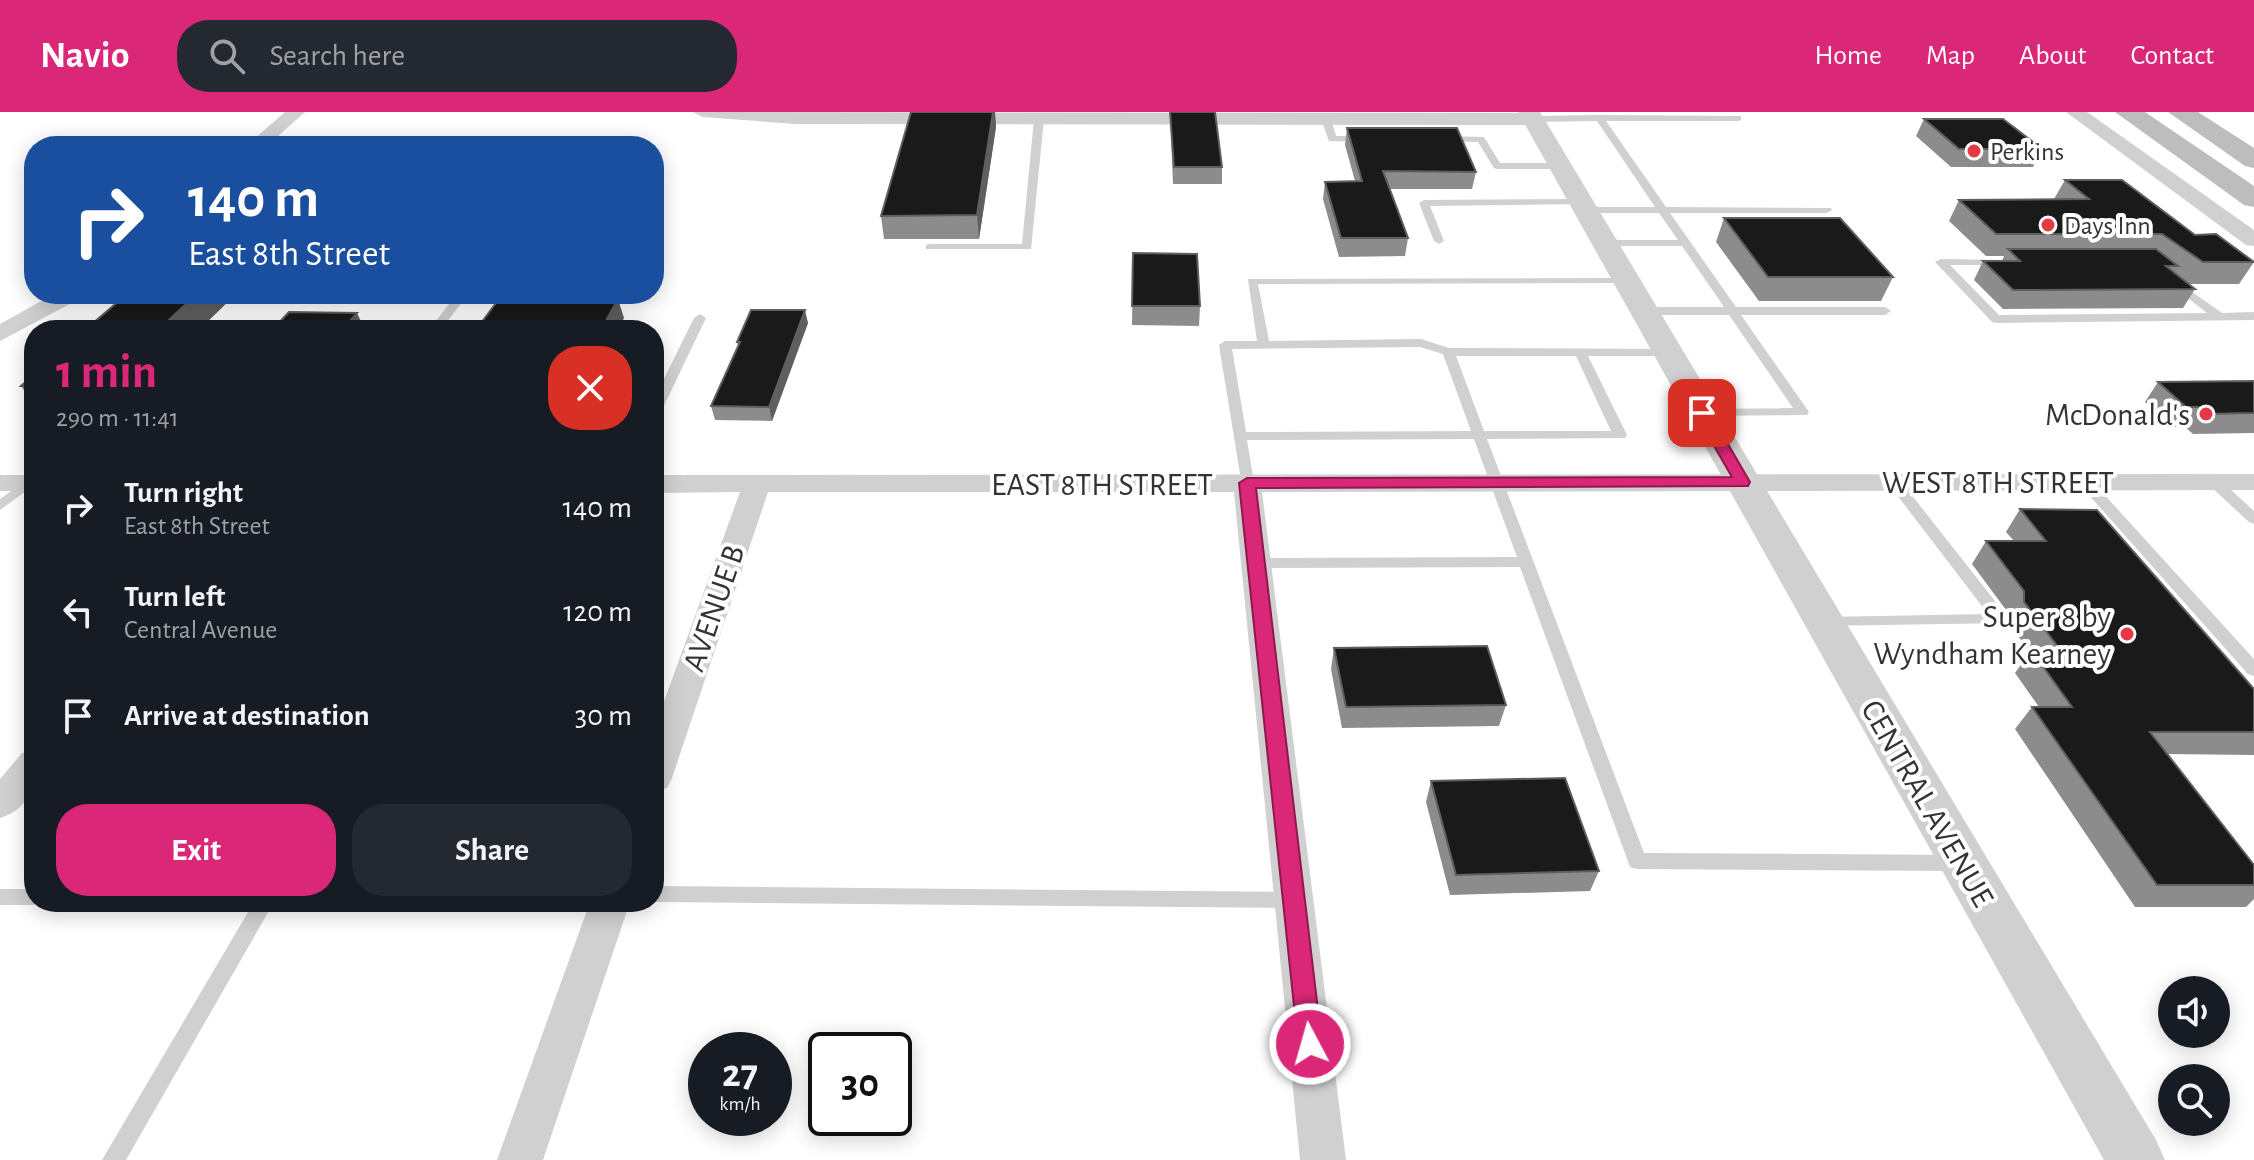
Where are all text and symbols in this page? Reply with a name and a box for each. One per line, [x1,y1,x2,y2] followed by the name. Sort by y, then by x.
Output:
[177,20,737,92] search box
[205,34,249,78] icon: search
[40,37,129,75] text: Navio
[269,41,405,71] text: Search here
[1815,42,1882,70] text: Home
[1926,42,1975,70] text: Map
[2019,42,2087,70] text: About
[2131,42,2214,70] text: Contact
[1990,139,2064,165] place label: Perkins
[1965,142,1983,160] marker: Perkins
[56,168,160,272] icon: right
[188,171,319,227] text: 140 m
[2064,213,2151,239] place label: Days Inn
[2039,216,2057,234] marker: Days Inn
[188,236,390,272] text: East 8th Street
[548,346,632,430] button: close
[56,349,157,397] text: 1 min
[1668,379,1736,447] pin
[1680,391,1724,435] icon: arrive
[2045,399,2190,431] place label: McDonald's
[56,405,179,431] text: 290 m · 11:41
[2197,405,2215,423] marker: McDonald's
[1882,467,2114,499] street label: WEST 8TH STREET
[991,469,1213,501] street label: EAST 8TH STREET
[124,478,243,508] text: Turn right
[56,486,100,530] icon: right
[562,493,632,523] text: 140 m
[124,513,270,539] text: East 8th Street
[677,541,750,675] street label: AVENUE B
[124,582,225,612] text: Turn left
[56,590,100,634] icon: left
[563,597,632,627] text: 120 m
[1873,601,2111,670] place label: Super 8 by Wyndham Kearney
[124,617,277,643] text: Central Avenue
[2118,625,2136,643] marker: Super 8 by Wyndham Kearney
[56,694,100,738] icon: arrive
[1855,695,1999,912] street label: CENTRAL AVENUE
[124,701,370,731] text: Arrive at destination
[575,701,632,731] text: 30 m
[56,804,336,896] button: Exit
[352,804,632,896] button: Share
[2158,976,2230,1136] map controls
[2158,976,2230,1048] button: sound
[1268,1002,1352,1086] position arrow
[808,1032,912,1136] speed limit sign: 30
[722,1054,758,1094] text: 27
[2158,1064,2230,1136] button: search
[719,1094,761,1114] text: km/h

